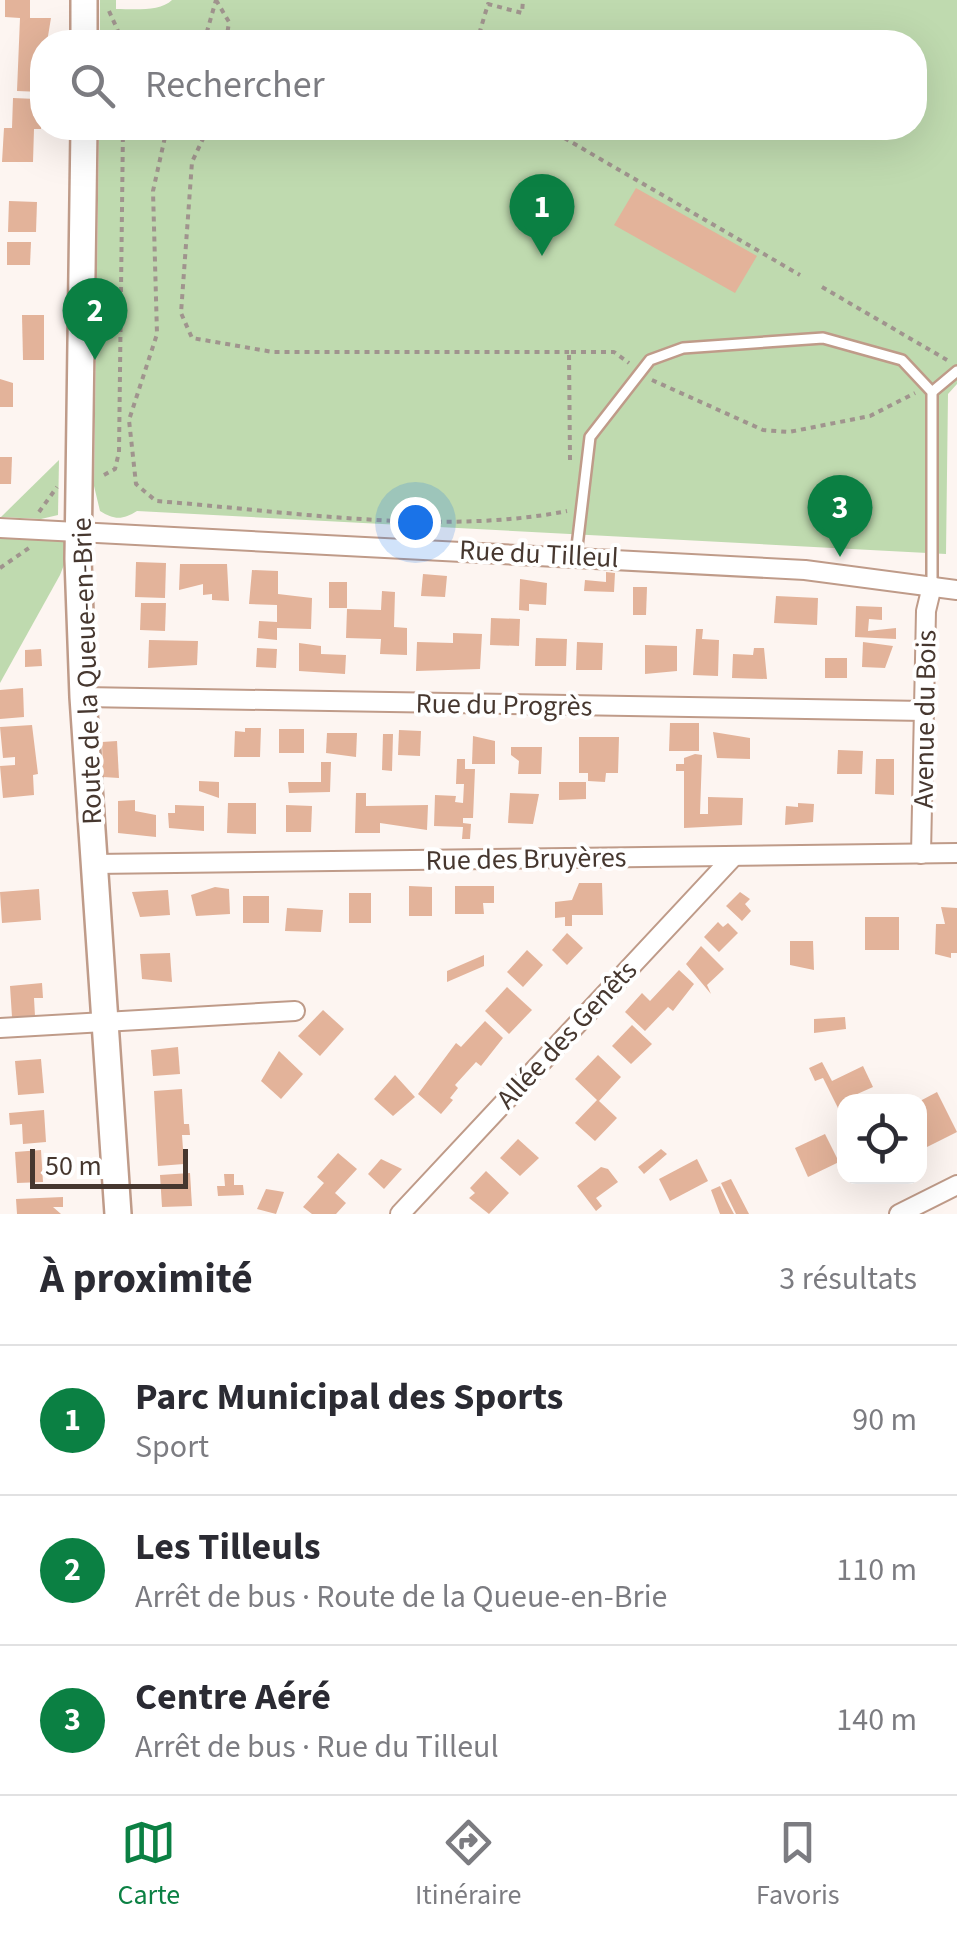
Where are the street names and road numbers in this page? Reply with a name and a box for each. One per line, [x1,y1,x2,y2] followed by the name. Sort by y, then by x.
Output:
[62,517,112,825] street label: Route de la Queue-en-Brie
[458,530,620,578] street label: Rue du Tilleul
[903,629,947,809] street label: Avenue du Bois
[415,683,593,727] street label: Rue du Progrès
[425,837,627,881] street label: Rue des Bruyères
[487,951,646,1118] street label: Allée des Genêts

